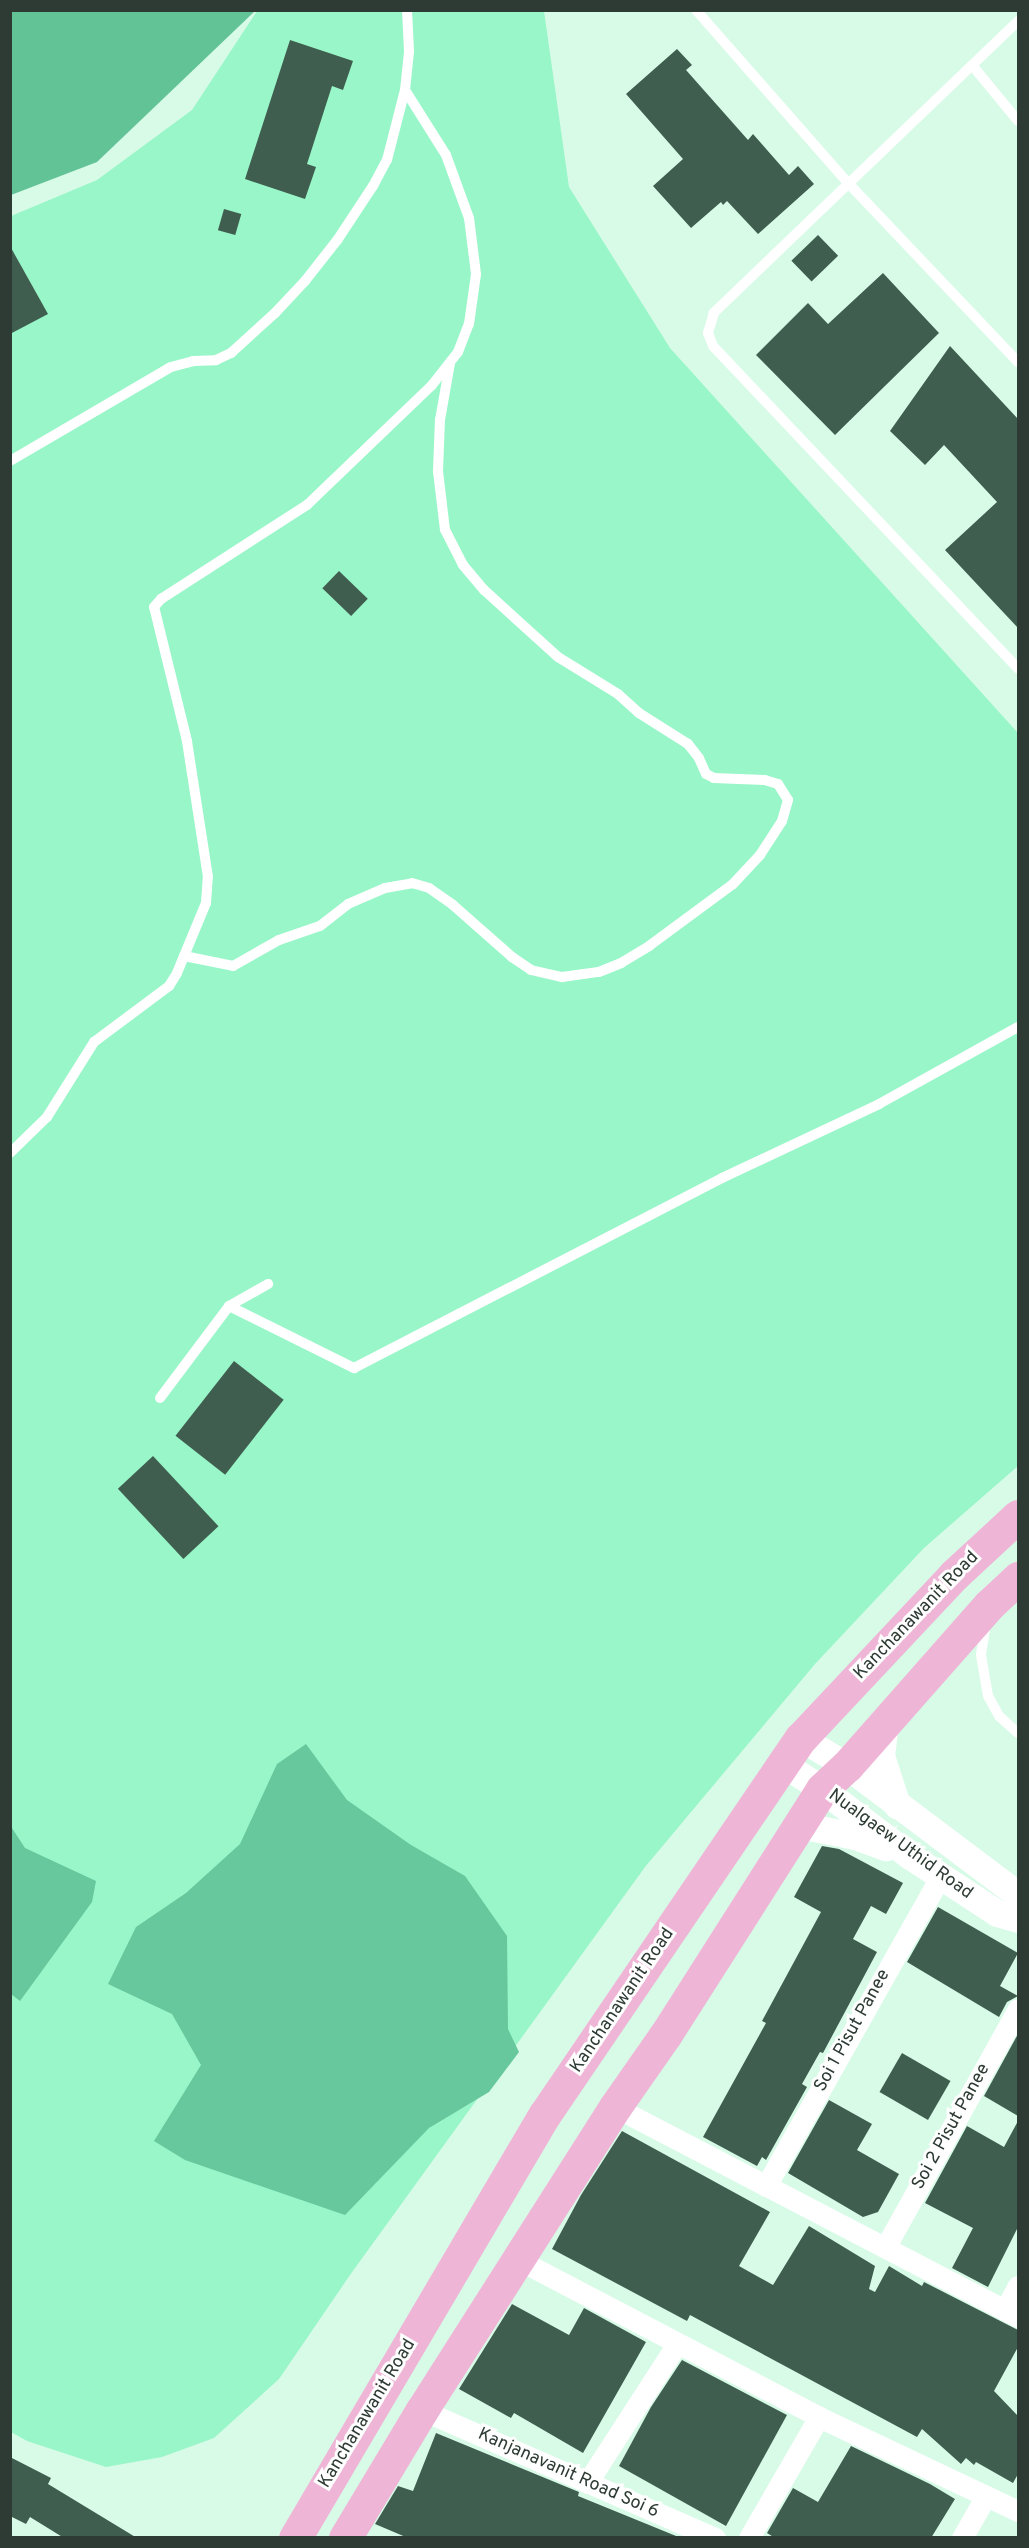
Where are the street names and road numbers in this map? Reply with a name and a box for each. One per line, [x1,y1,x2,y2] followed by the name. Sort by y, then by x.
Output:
[850,1547,984,1685] street label: Kanchanawanit Road
[824,1785,976,1905] street label: Nualgaew Uthid Road
[567,1925,679,2077] street label: Kanchanawanit Road
[810,1966,896,2096] street label: Soi 1 Pisut Panee
[908,2060,996,2194] street label: Soi 2 Pisut Panee
[315,2336,421,2492] street label: Kanchanawanit Road
[474,2424,662,2524] street label: Kanjanavanit Road Soi 6

